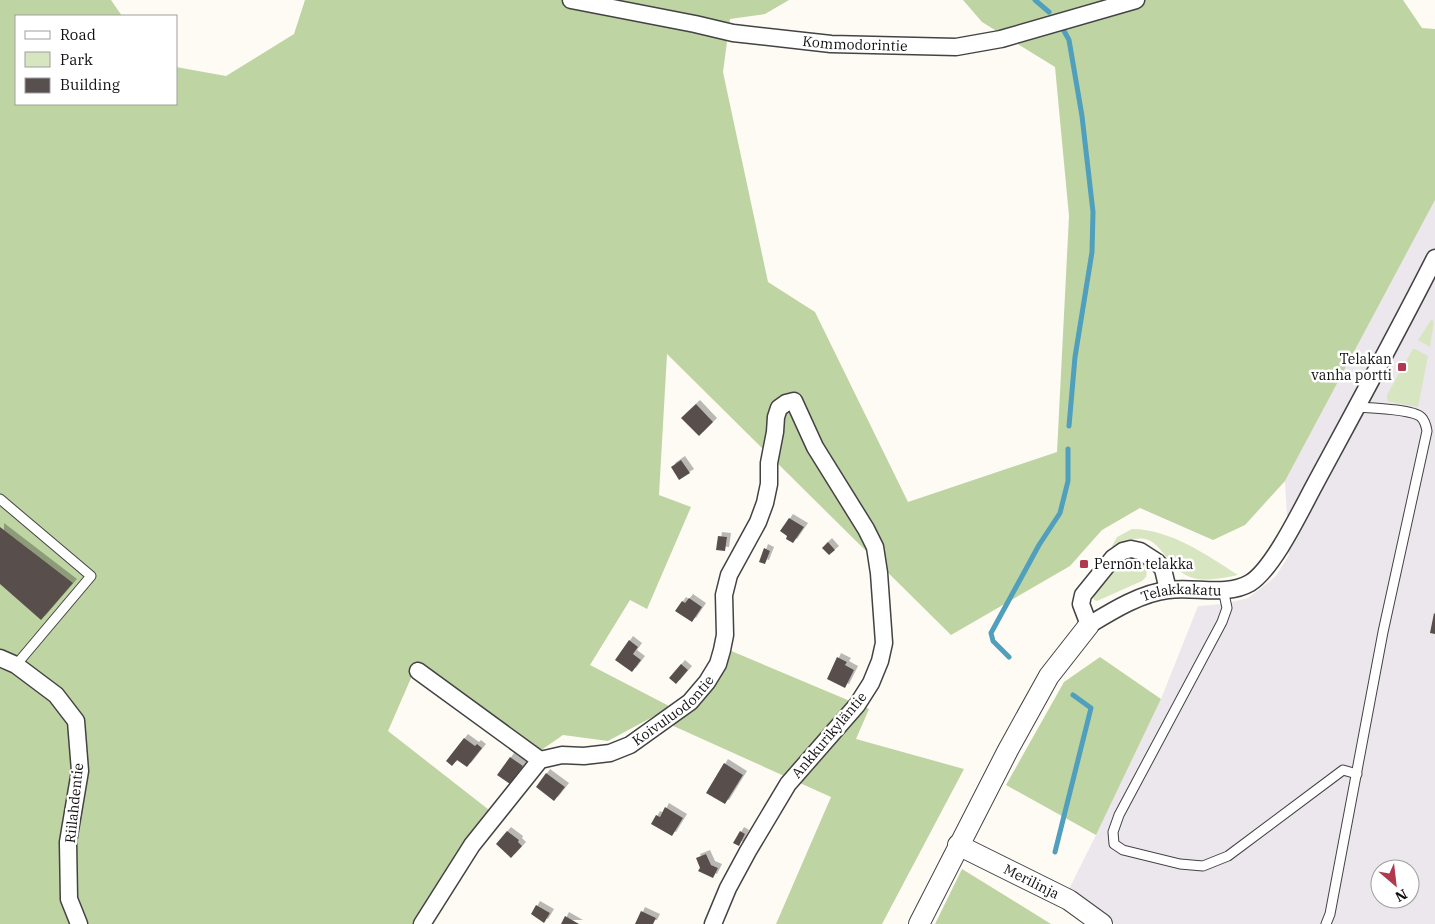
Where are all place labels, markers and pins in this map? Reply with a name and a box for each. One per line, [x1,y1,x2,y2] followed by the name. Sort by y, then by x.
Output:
[1311,350,1392,384] place label: Telakan vanha portti
[1396,361,1408,373] marker: Telakan vanha portti
[1094,555,1194,573] place label: Pernon telakka
[1078,558,1090,570] marker: Pernon telakka

